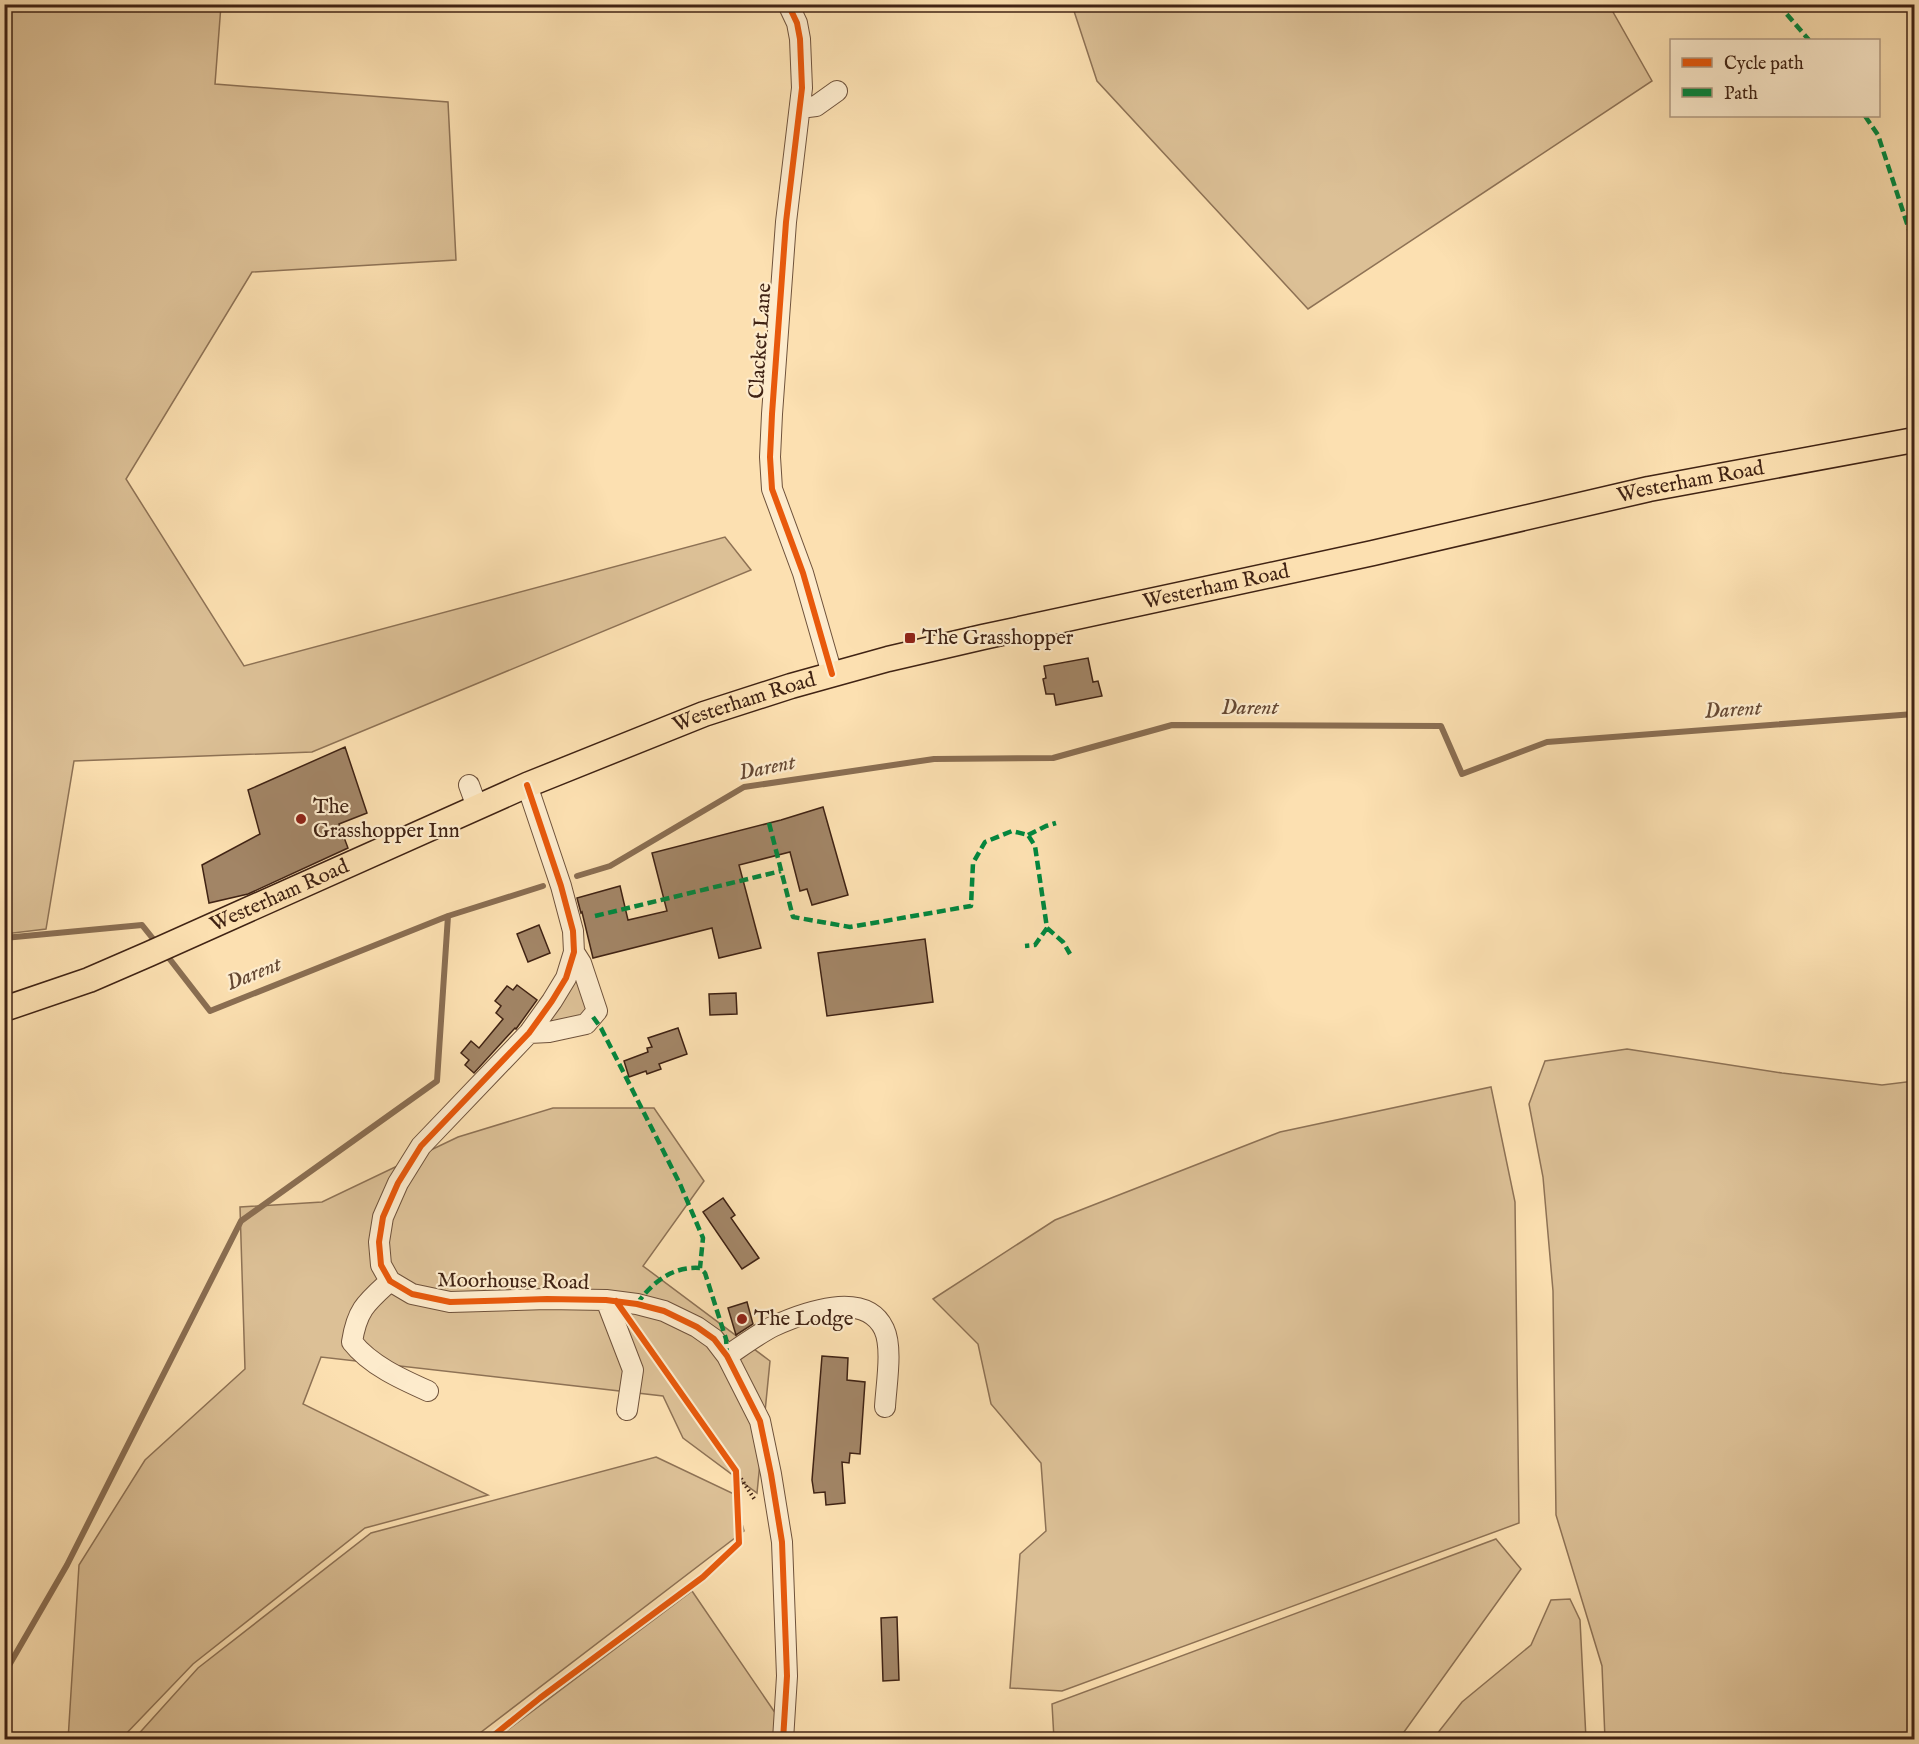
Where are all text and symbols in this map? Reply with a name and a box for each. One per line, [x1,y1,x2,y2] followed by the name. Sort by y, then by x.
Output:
[1670,39,1880,117] legend
[1724,53,1804,76] text: Cycle path
[1724,83,1758,106] text: Path
[743,282,779,400] street label: Clacket Lane
[1614,454,1767,509] street label: Westerham Road
[1140,558,1293,616] street label: Westerham Road
[922,625,1074,652] place label: The Grasshopper
[903,631,917,645] marker: The Grasshopper
[669,666,820,739] street label: Westerham Road
[1221,694,1280,722] water label: Darent
[1703,694,1763,726] water label: Darent
[736,748,799,788] water label: Darent
[313,794,460,845] place label: The Grasshopper Inn
[294,812,308,826] marker: The Grasshopper Inn
[206,853,354,938] street label: Westerham Road
[222,950,287,998] water label: Darent
[437,1267,590,1297] street label: Moorhouse Road
[754,1306,854,1333] place label: The Lodge
[735,1312,749,1326] marker: The Lodge

